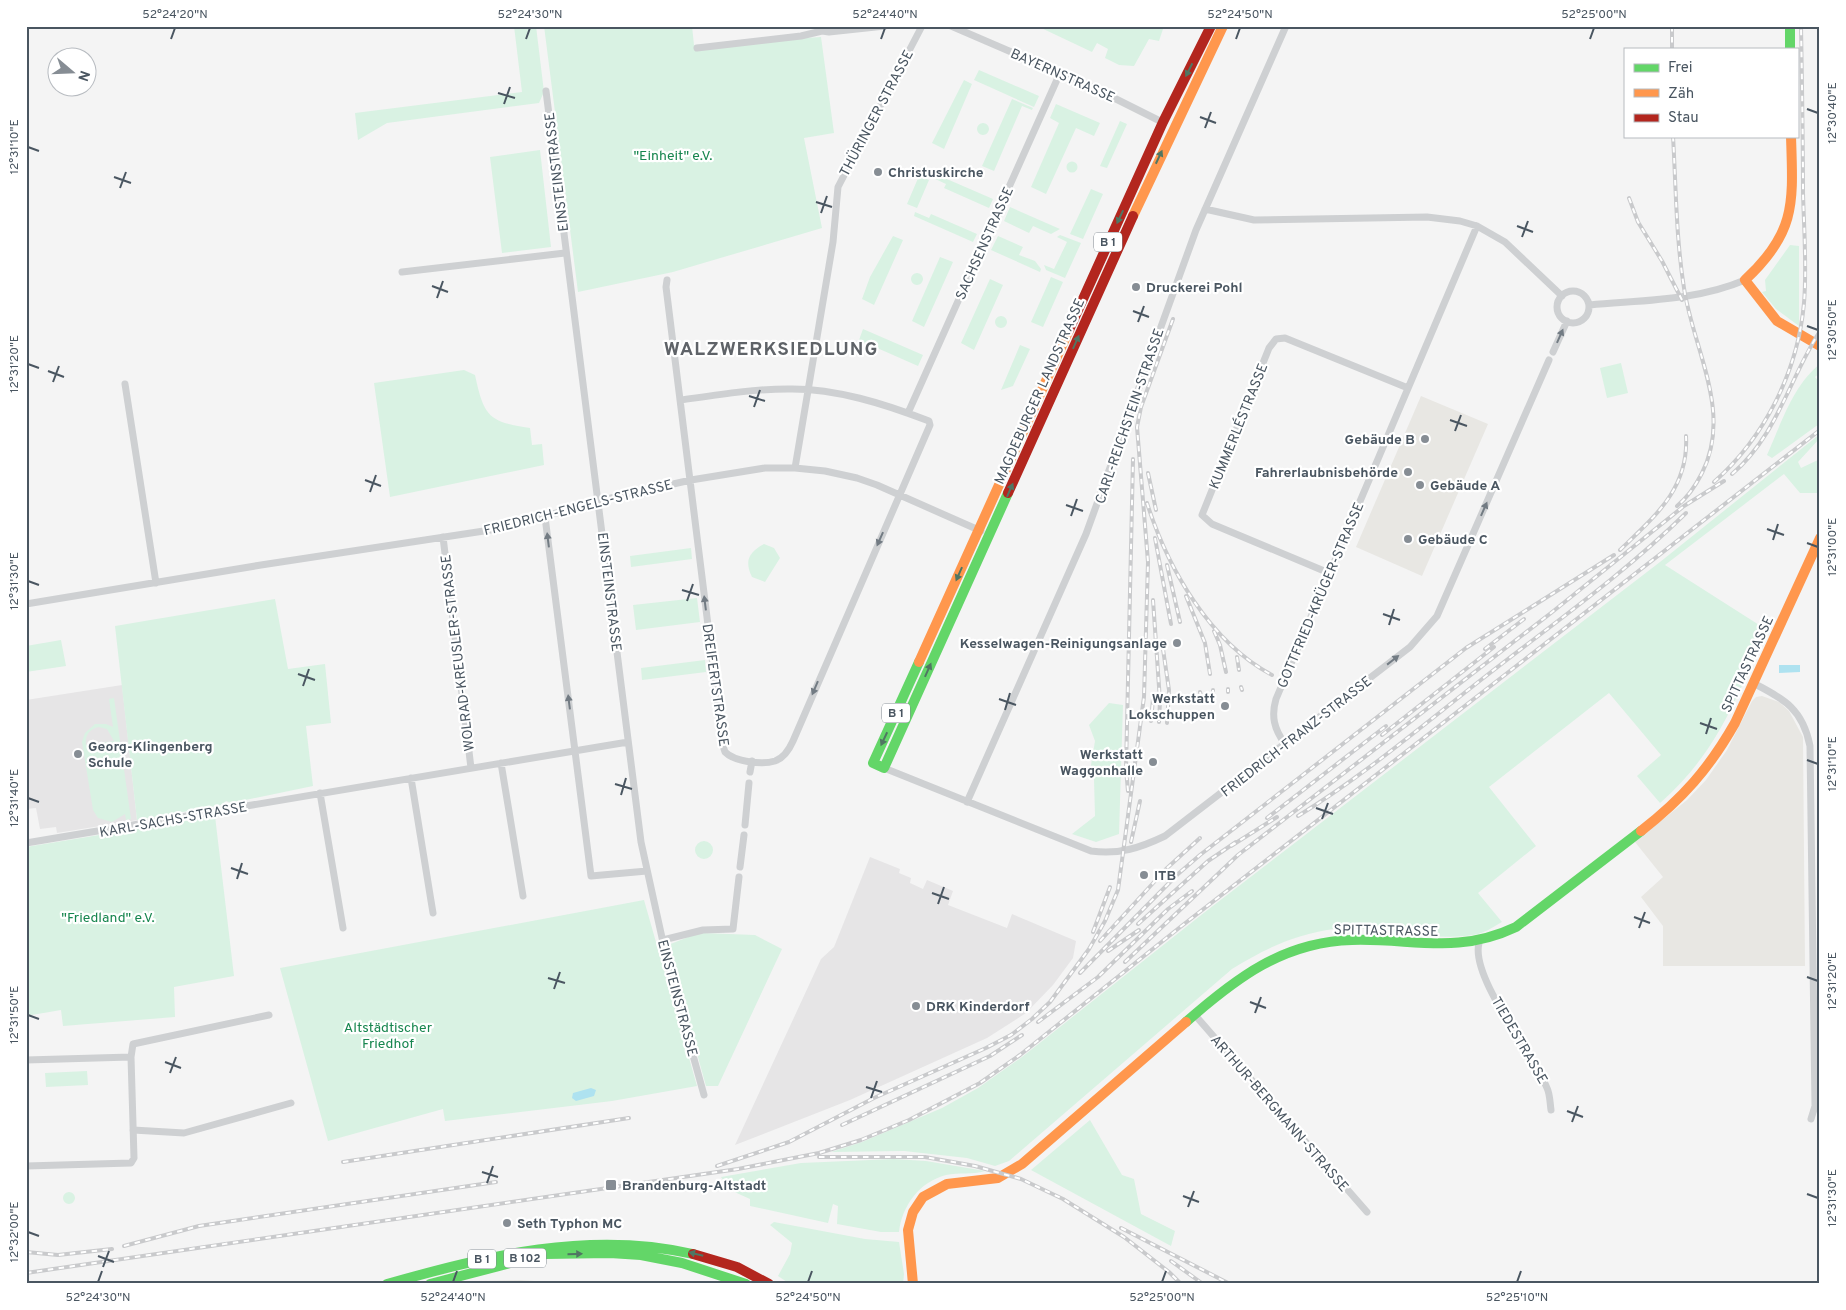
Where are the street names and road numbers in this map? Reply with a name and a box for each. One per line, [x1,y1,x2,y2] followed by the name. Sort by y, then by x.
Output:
[1007,46,1117,107] street label: BAYERNSTRASSE
[836,47,918,180] street label: THÜRINGER STRASSE
[542,111,573,232] street label: EINSTEINSTRASSE
[953,185,1018,303] street label: SACHSENSTRASSE
[1094,232,1122,252] road number: B 1
[992,296,1089,487] street label: MAGDEBURGER LANDSTRASSE
[1092,326,1168,506] street label: CARL-REICHSTEIN-STRASSE
[1205,361,1272,492] street label: KUMMERLÉSTRASSE
[482,477,675,540] street label: FRIEDRICH-ENGELS-STRASSE
[1274,500,1368,691] street label: GOTTFRIED-KRÜGER-STRASSE
[593,532,624,653] street label: EINSTEINSTRASSE
[438,553,479,752] street label: WOLRAD-KREUSLER-STRASSE
[1719,614,1778,716] street label: SPITTASTRASSE
[697,623,732,748] street label: DREIFERTSTRASSE
[1218,673,1376,801] street label: FRIEDRICH-FRANZ-STRASSE
[882,704,910,722] road number: B 1
[98,799,248,842] street label: KARL-SACHS-STRASSE
[1333,922,1438,941] street label: SPITTASTRASSE
[653,938,700,1059] street label: EINSTEINSTRASSE
[1487,994,1550,1087] street label: TIEDESTRASSE
[1206,1032,1352,1196] street label: ARTHUR-BERGMANN-STRASSE
[504,1248,546,1268] road number: B 102
[468,1250,496,1268] road number: B 1

